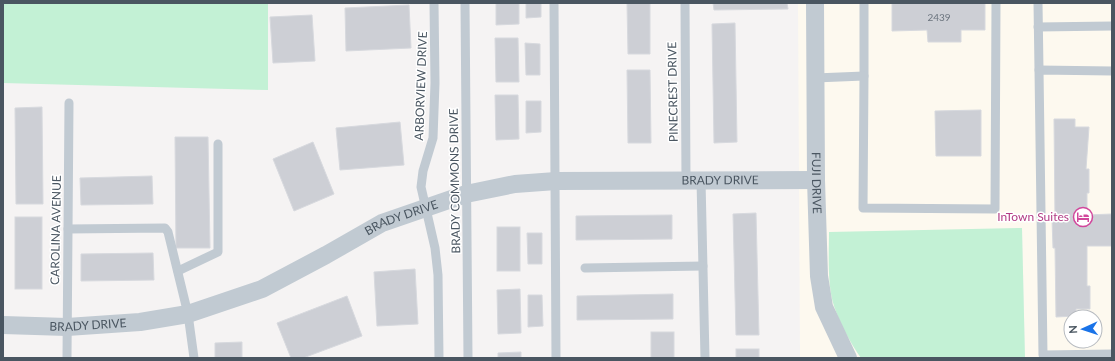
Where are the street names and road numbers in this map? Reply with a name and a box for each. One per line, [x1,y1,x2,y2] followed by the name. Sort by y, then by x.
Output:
[411,31,430,141] street label: ARBORVIEW DRIVE
[664,42,681,142] street label: PINECREST DRIVE
[446,108,463,254] street label: BRADY COMMONS DRIVE
[809,152,825,214] street label: FUJI DRIVE
[681,172,759,188] street label: BRADY DRIVE
[47,175,64,285] street label: CAROLINA AVENUE
[362,196,440,238] street label: BRADY DRIVE
[49,315,127,334] street label: BRADY DRIVE

